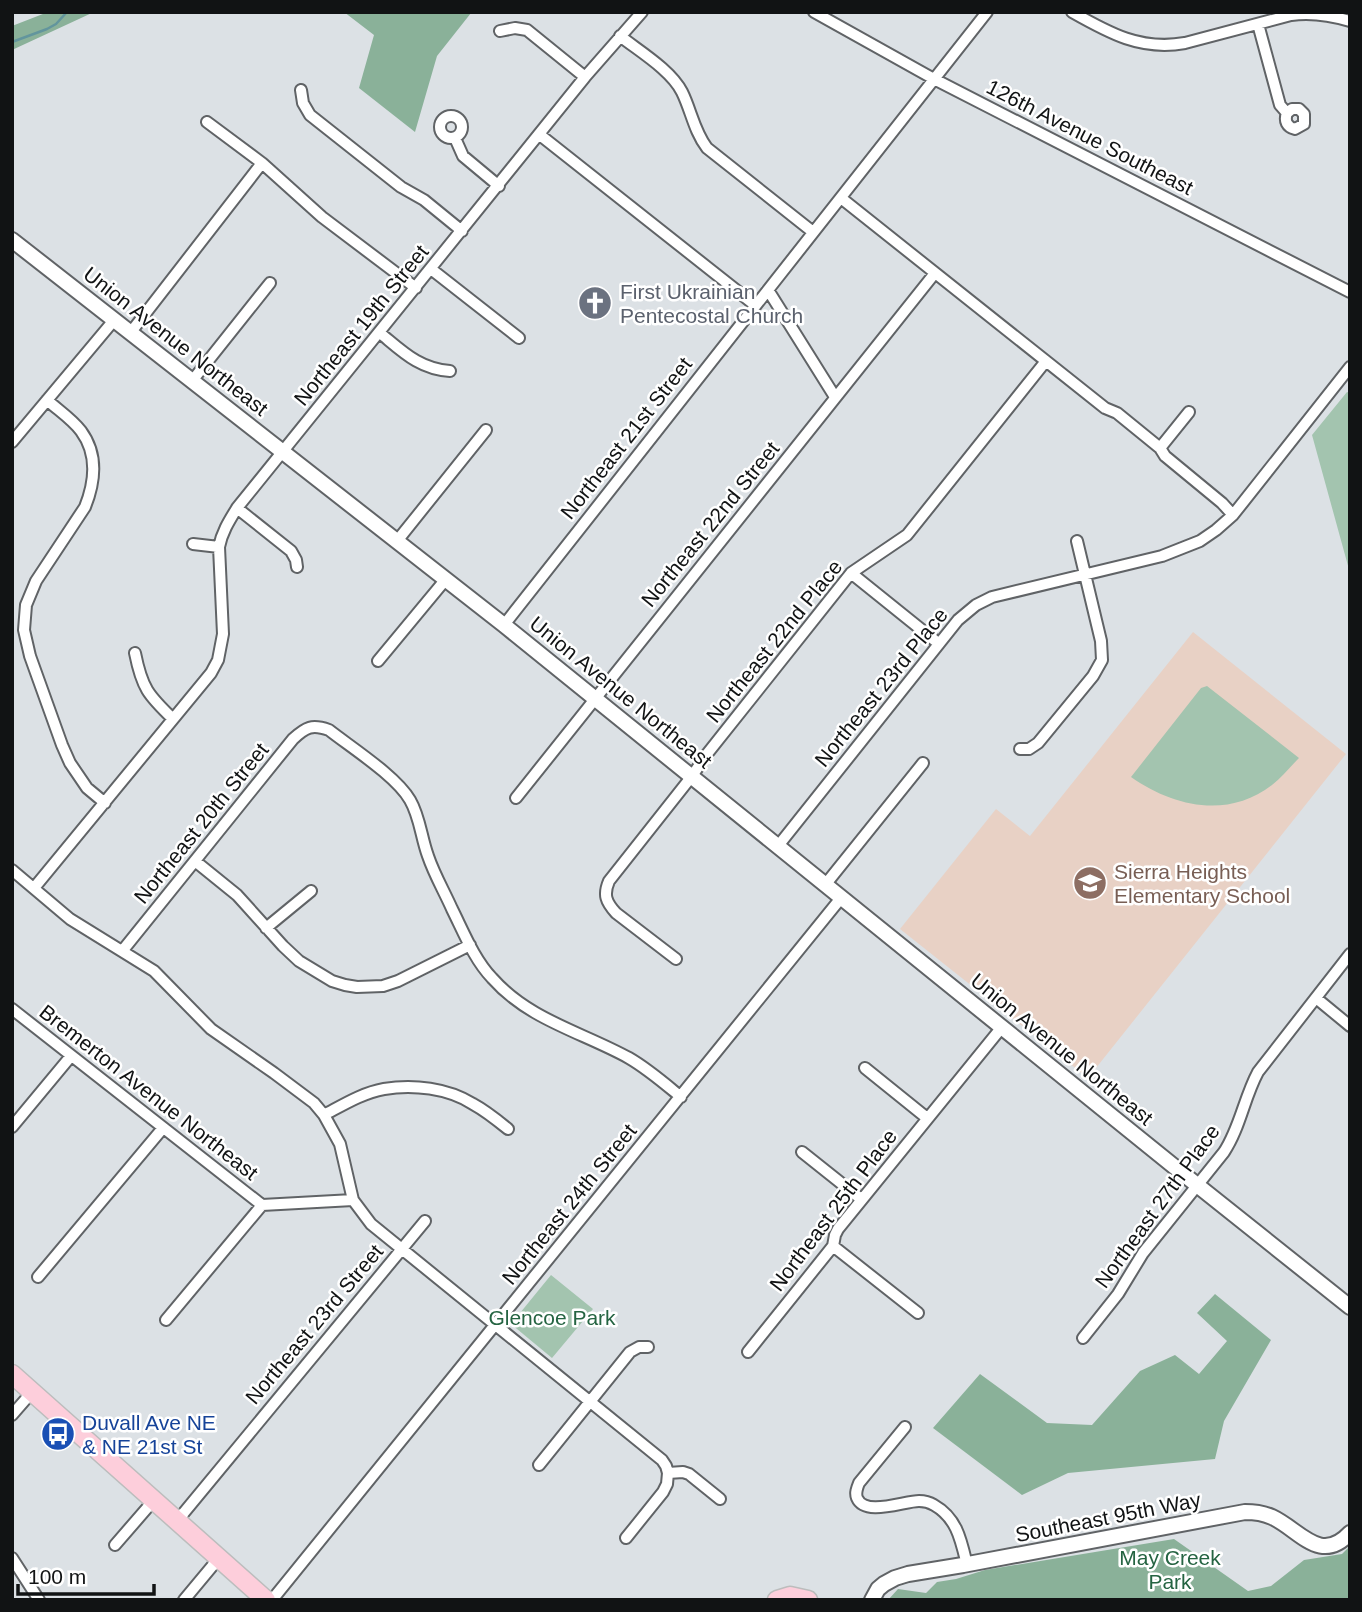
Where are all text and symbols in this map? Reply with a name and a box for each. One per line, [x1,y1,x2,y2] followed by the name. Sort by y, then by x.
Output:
[983,75,1197,199] street label: 126th Avenue Southeast
[289,240,433,410] street label: Northeast 19th Street
[79,262,273,420] street label: Union Avenue Northeast
[620,280,803,327] place label: First Ukrainian Pentecostal Church
[576,284,614,322] church icon: First Ukrainian Pentecostal Church
[556,353,696,523] street label: Northeast 21st Street
[636,437,784,611] street label: Northeast 22nd Street
[702,555,846,727] street label: Northeast 22nd Place
[810,603,952,771] street label: Northeast 23rd Place
[525,612,717,773] street label: Union Avenue Northeast
[129,738,273,908] street label: Northeast 20th Street
[1114,860,1290,907] place label: Sierra Heights Elementary School
[1071,864,1109,902] school or university icon: Sierra Heights Elementary School
[966,969,1158,1130] street label: Union Avenue Northeast
[35,1000,263,1184] street label: Bremerton Avenue Northeast
[497,1119,641,1289] street label: Northeast 24th Street
[1090,1120,1224,1292] street label: Northeast 27th Place
[765,1125,901,1295] street label: Northeast 25th Place
[241,1240,387,1408] street label: Northeast 23rd Street
[488,1306,616,1329] park label: Glencoe Park
[82,1411,216,1458] place label: Duvall Ave NE & NE 21st St
[39,1415,77,1453] bus stop icon: Duvall Ave NE & NE 21st St
[1013,1488,1203,1546] street label: Southeast 95th Way
[1119,1546,1221,1593] park label: May Creek Park
[18,1552,154,1596] scale bar
[28,1565,86,1588] text: 100 m

